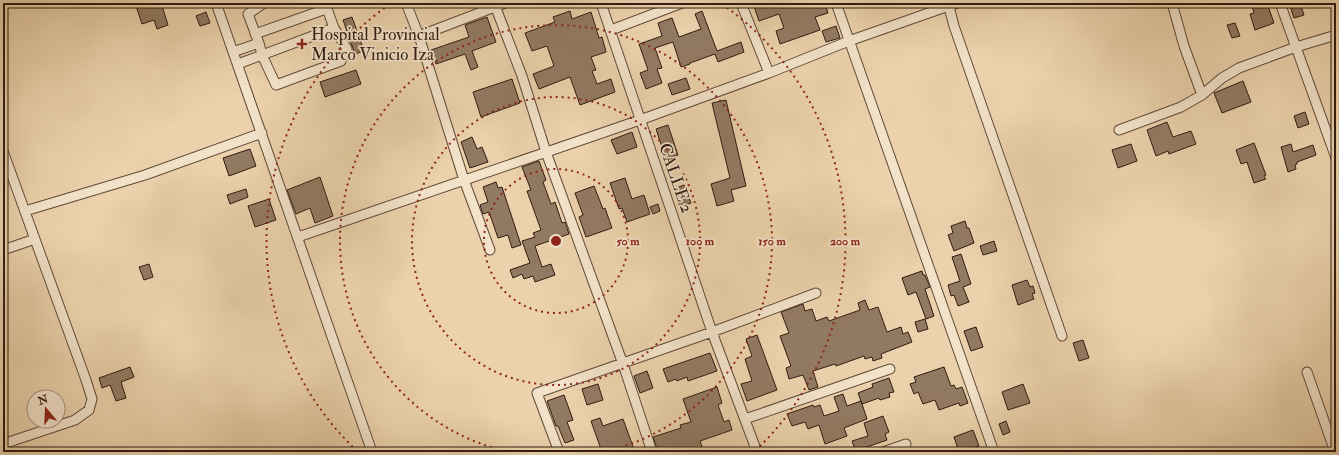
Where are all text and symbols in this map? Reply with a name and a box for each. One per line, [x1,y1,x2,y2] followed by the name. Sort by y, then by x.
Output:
[311,24,440,65] place label: Hospital Provincial Marco Vinicio Iza
[296,38,308,50] marker: Hospital Provincial Marco Vinicio Iza
[654,140,698,216] street label: CALLE 2
[549,234,563,248] centre of rings
[616,234,640,249] text: 50 m
[686,234,715,249] text: 100 m
[758,234,786,249] text: 150 m
[830,234,861,249] text: 200 m
[26,389,66,429] north arrow
[35,392,51,408] text: N

